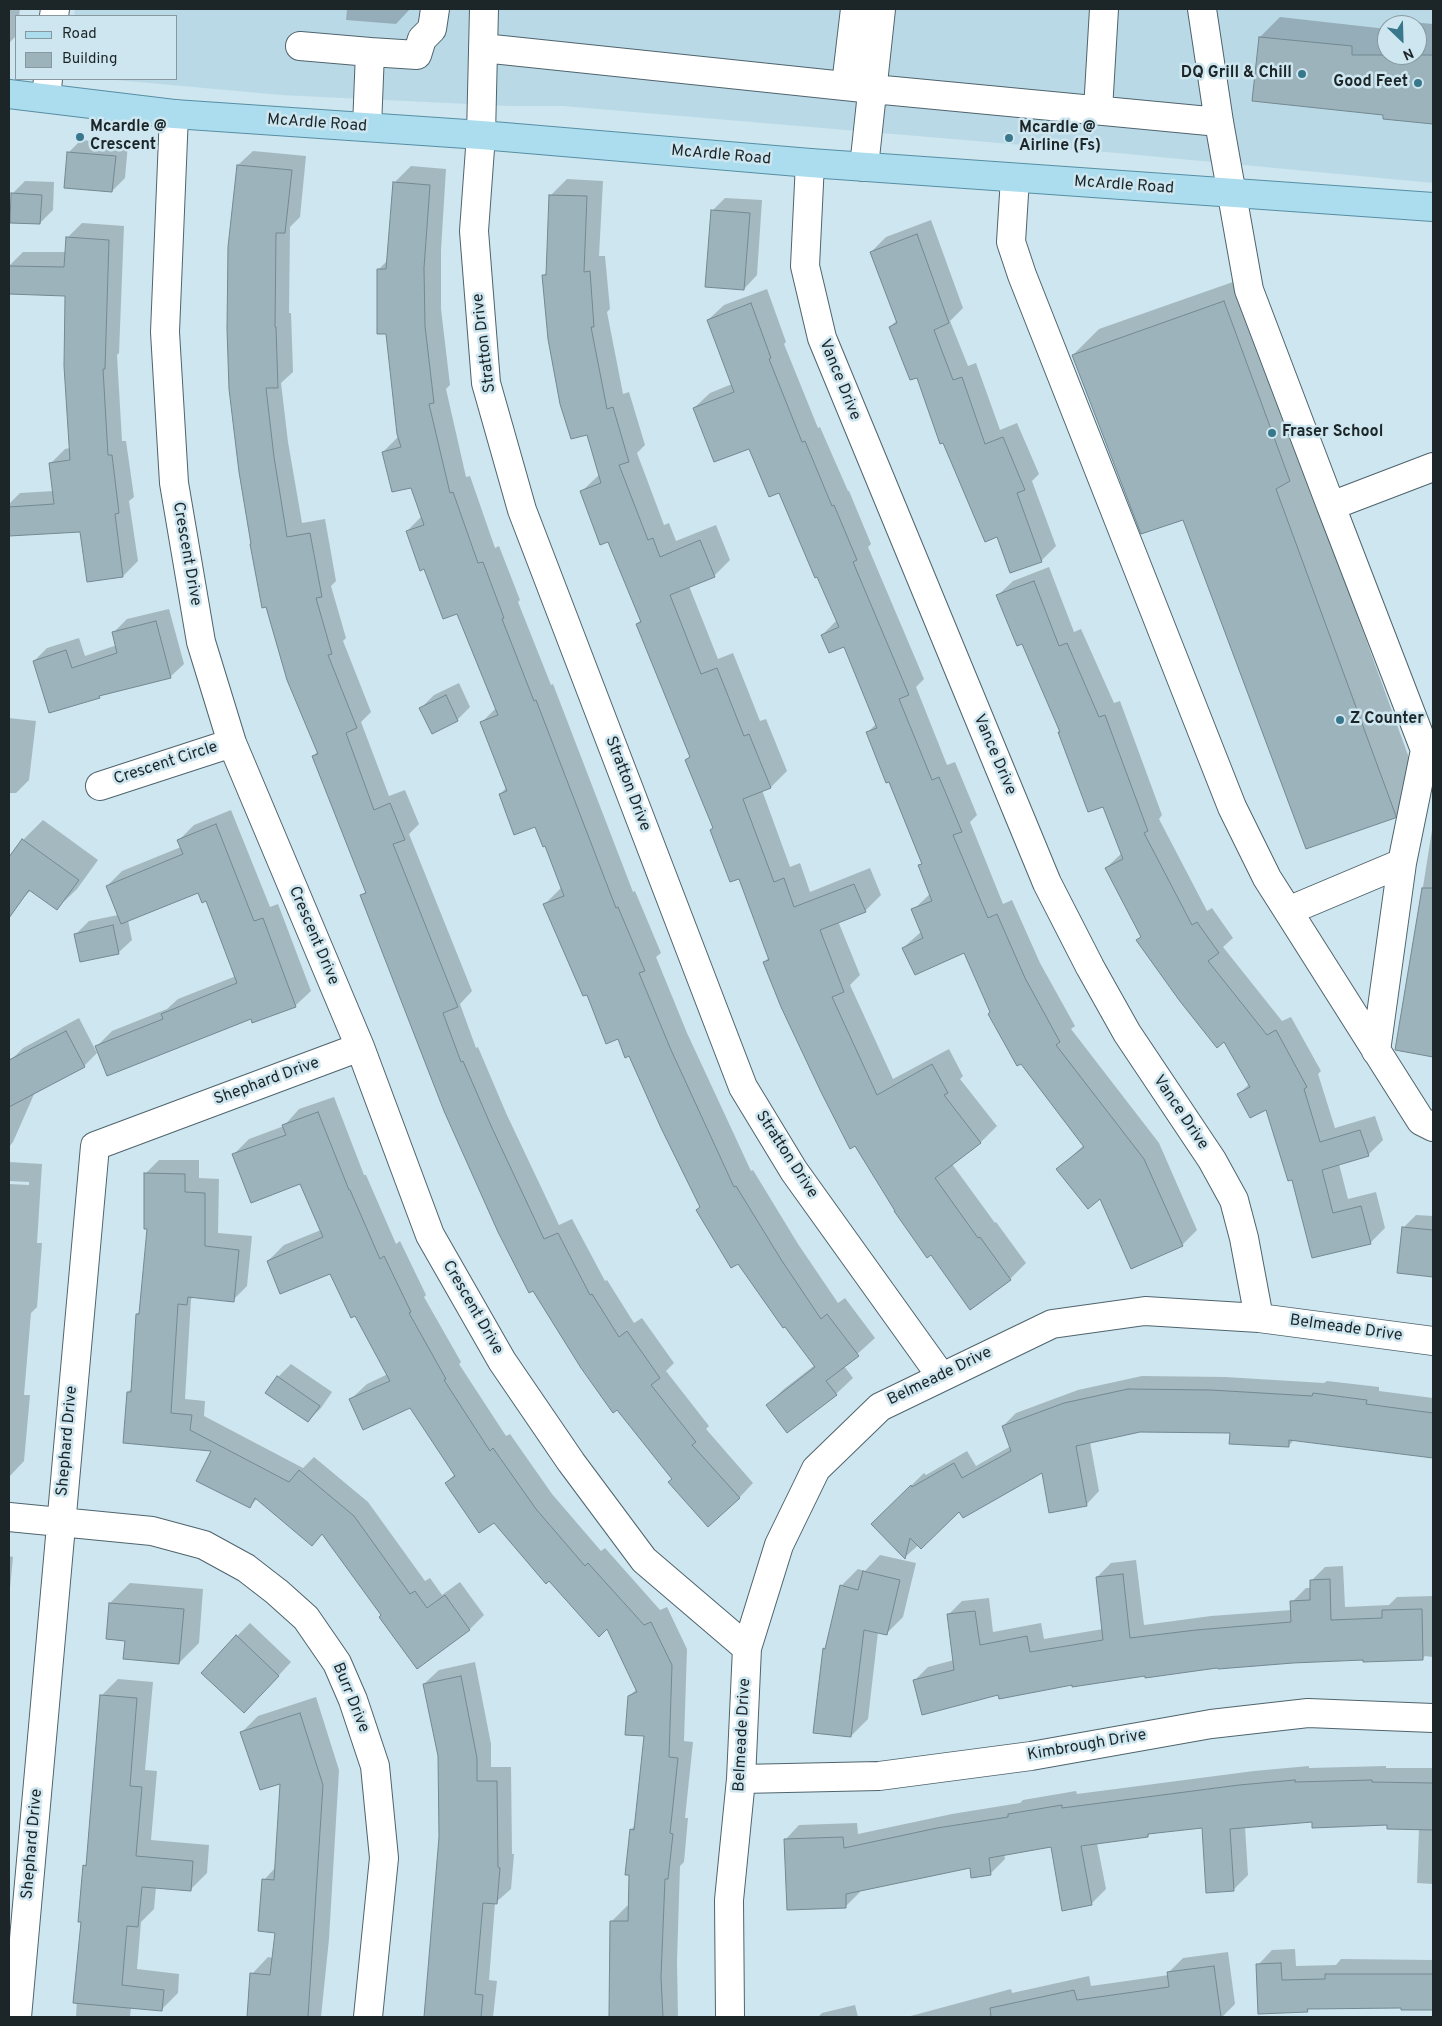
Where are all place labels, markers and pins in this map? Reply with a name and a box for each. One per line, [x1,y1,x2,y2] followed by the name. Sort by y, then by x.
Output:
[1181,64,1292,84] place label: DQ Grill & Chill
[1296,68,1308,80] marker: DQ Grill & Chill
[1333,73,1408,93] place label: Good Feet
[1412,77,1424,89] marker: Good Feet
[90,118,167,156] place label: Mcardle @ Crescent
[1019,119,1101,157] place label: Mcardle @ Airline (Fs)
[74,131,86,143] marker: Mcardle @ Crescent
[1003,132,1015,144] marker: Mcardle @ Airline (Fs)
[1282,423,1383,443] place label: Fraser School
[1266,427,1278,439] marker: Fraser School
[1350,710,1424,730] place label: Z Counter
[1334,714,1346,726] marker: Z Counter

